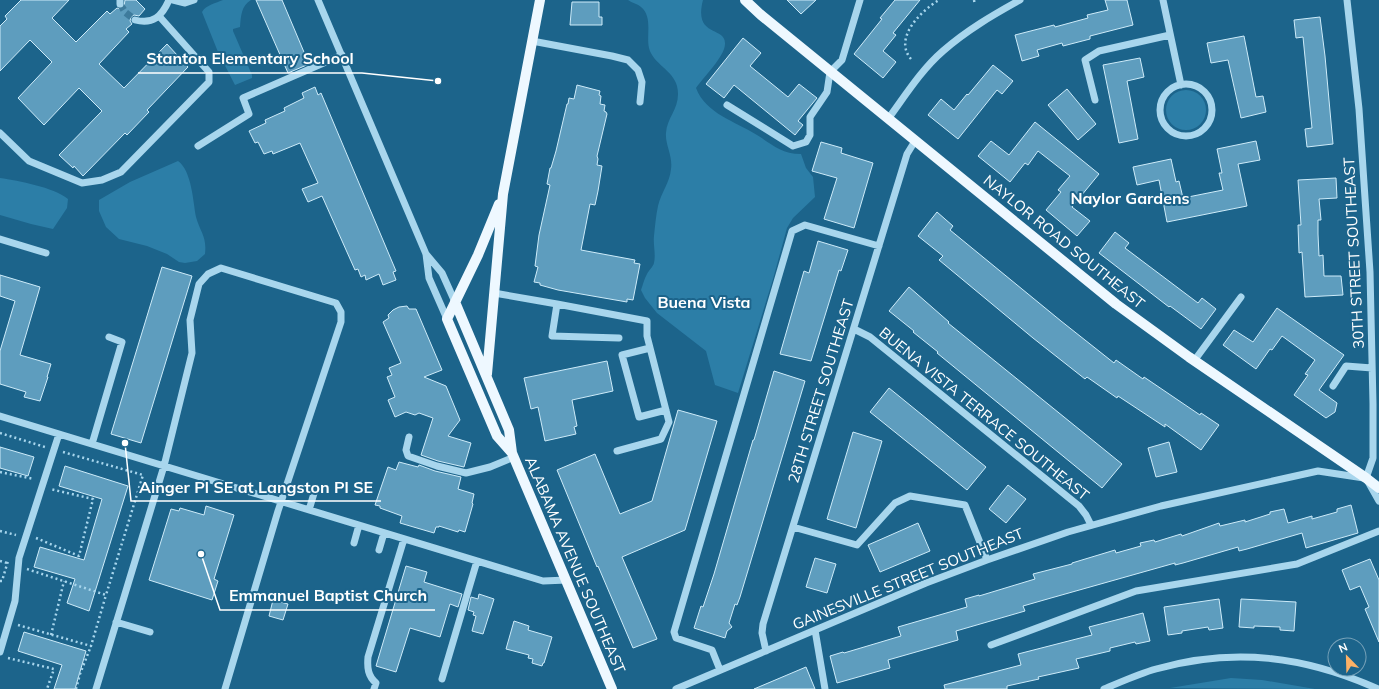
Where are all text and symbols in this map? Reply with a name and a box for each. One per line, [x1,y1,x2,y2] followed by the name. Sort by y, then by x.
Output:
[138,45,362,73] callout: Stanton Elementary School
[146,48,354,68] text: Stanton Elementary School
[1339,157,1368,349] street label: 30TH STREET SOUTHEAST
[980,171,1149,313] street label: NAYLOR ROAD SOUTHEAST
[1070,188,1190,208] district label: Naylor Gardens
[658,292,750,312] district label: Buena Vista
[783,296,858,485] street label: 28TH STREET SOUTHEAST
[875,323,1093,504] street label: BUENA VISTA TERRACE SOUTHEAST
[521,454,630,676] street label: ALABAMA AVENUE SOUTHEAST
[131,473,381,501] callout: Ainger Pl SE at Langston Pl SE
[139,477,373,497] text: Ainger Pl SE at Langston Pl SE
[790,523,1026,634] street label: GAINESVILLE STREET SOUTHEAST
[220,582,435,610] callout: Emmanuel Baptist Church
[229,585,427,605] text: Emmanuel Baptist Church
[1327,637,1367,677] north arrow
[1337,640,1350,656] text: N

